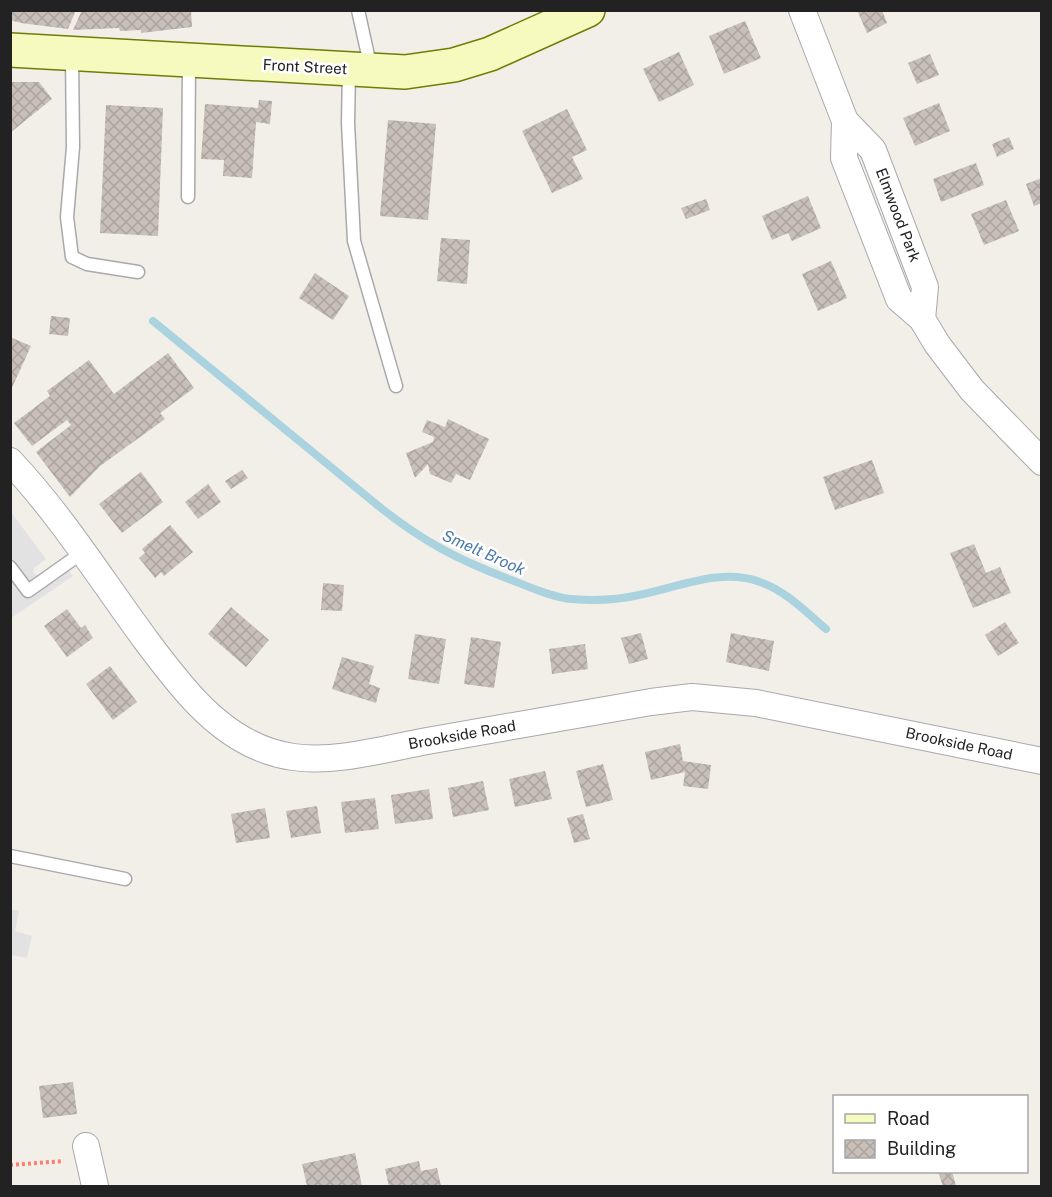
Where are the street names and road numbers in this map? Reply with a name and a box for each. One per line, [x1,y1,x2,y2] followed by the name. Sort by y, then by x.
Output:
[262,56,348,77] street label: Front Street
[873,165,924,264] street label: Elmwood Park
[407,717,517,752] street label: Brookside Road
[904,724,1014,763] street label: Brookside Road

